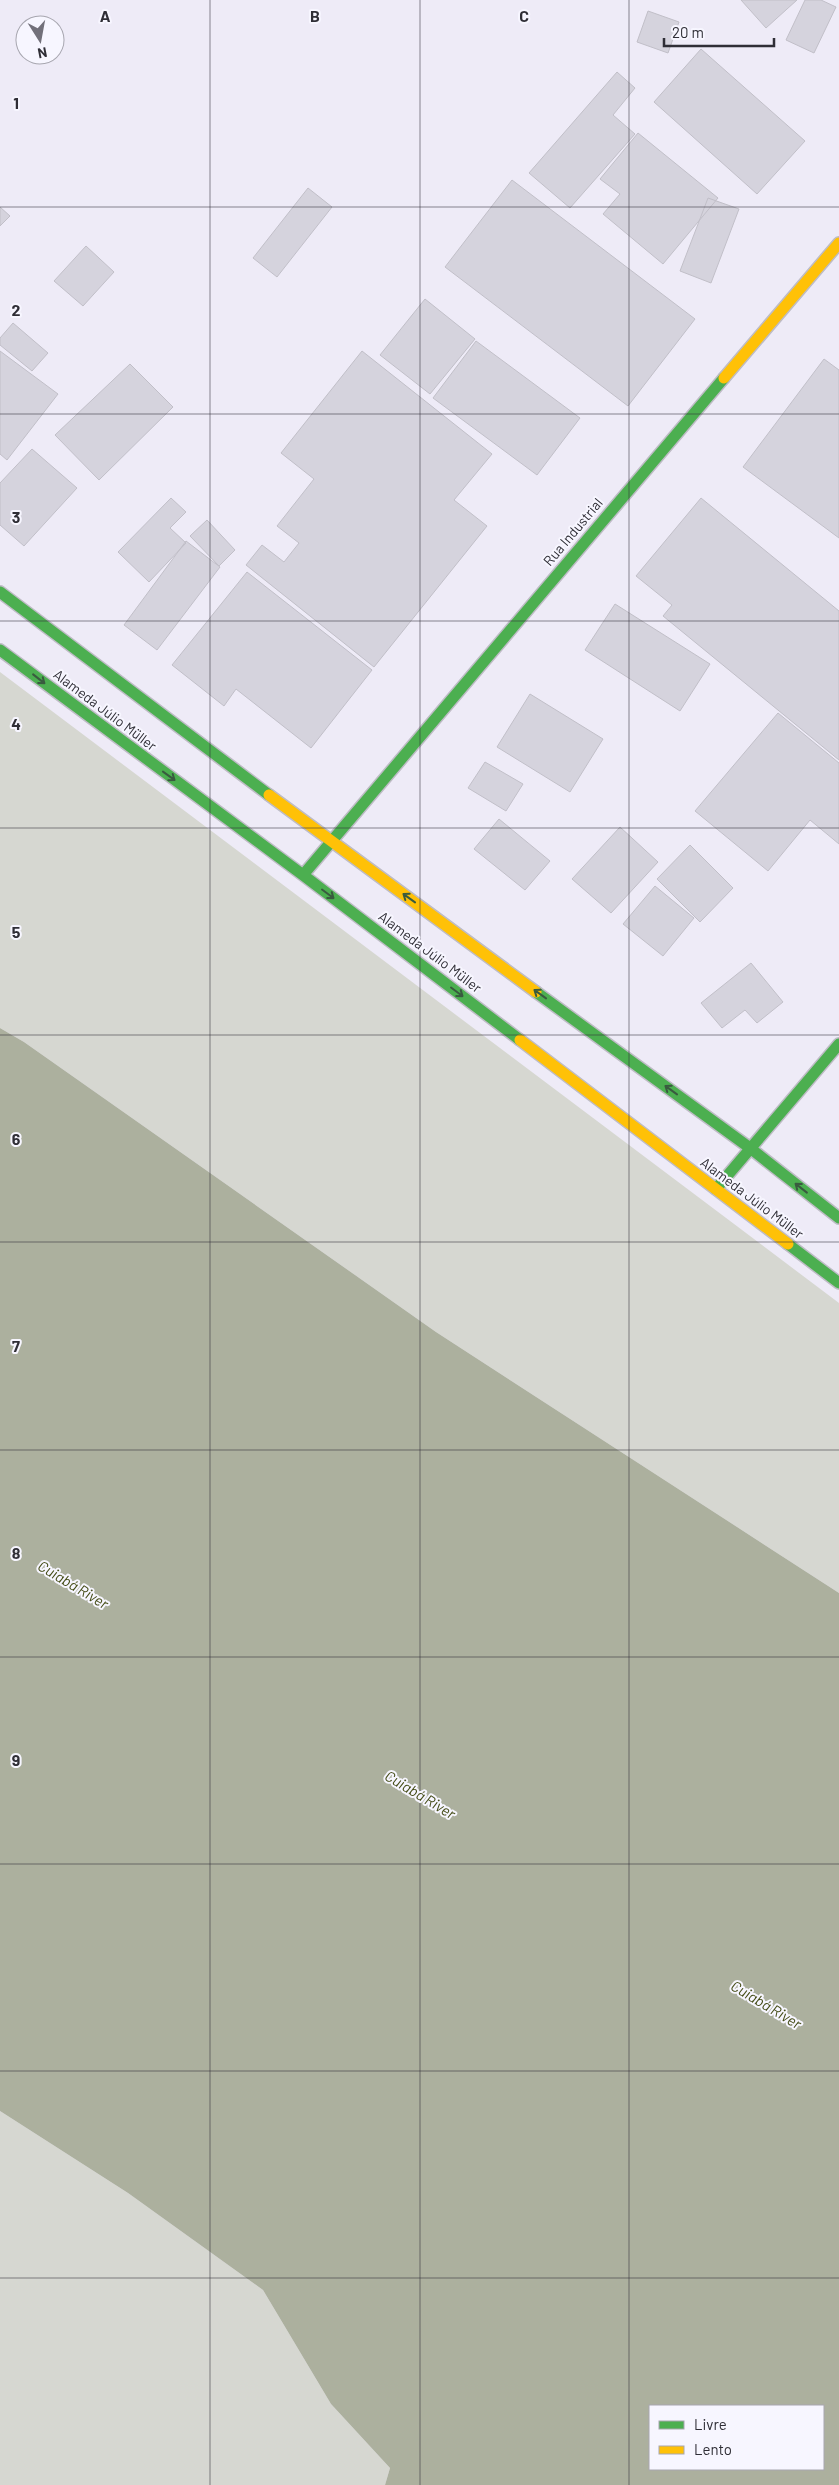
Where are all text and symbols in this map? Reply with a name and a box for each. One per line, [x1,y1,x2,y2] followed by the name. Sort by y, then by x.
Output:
[100,6,111,25] text: A
[310,6,320,25] text: B
[519,6,529,25] text: C
[15,15,65,65] north arrow
[664,15,774,47] scale bar
[672,23,704,41] text: 20 m
[36,44,49,62] text: N
[13,93,19,112] text: 1
[12,300,21,319] text: 2
[539,494,606,569] street label: Rua Industrial
[12,507,20,526] text: 3
[50,665,160,754] street label: Alameda Júlio Müller
[32,674,45,685] one-way arrow
[11,714,21,733] text: 4
[162,771,176,781] one-way arrow
[321,888,334,899] one-way arrow
[402,893,416,903] one-way arrow
[375,907,485,996] street label: Alameda Júlio Müller
[12,922,21,941] text: 5
[450,987,464,997] one-way arrow
[533,989,547,999] one-way arrow
[664,1085,678,1095] one-way arrow
[12,1129,21,1148] text: 6
[697,1153,807,1242] street label: Alameda Júlio Müller
[794,1183,808,1193] one-way arrow
[12,1336,20,1355] text: 7
[12,1543,21,1562] text: 8
[35,1556,113,1613] water label: Cuiabá River
[12,1750,20,1769] text: 9
[382,1766,460,1823] water label: Cuiabá River
[728,1976,806,2033] water label: Cuiabá River
[649,2405,824,2470] legend
[694,2415,727,2433] text: Livre
[694,2440,732,2458] text: Lento

